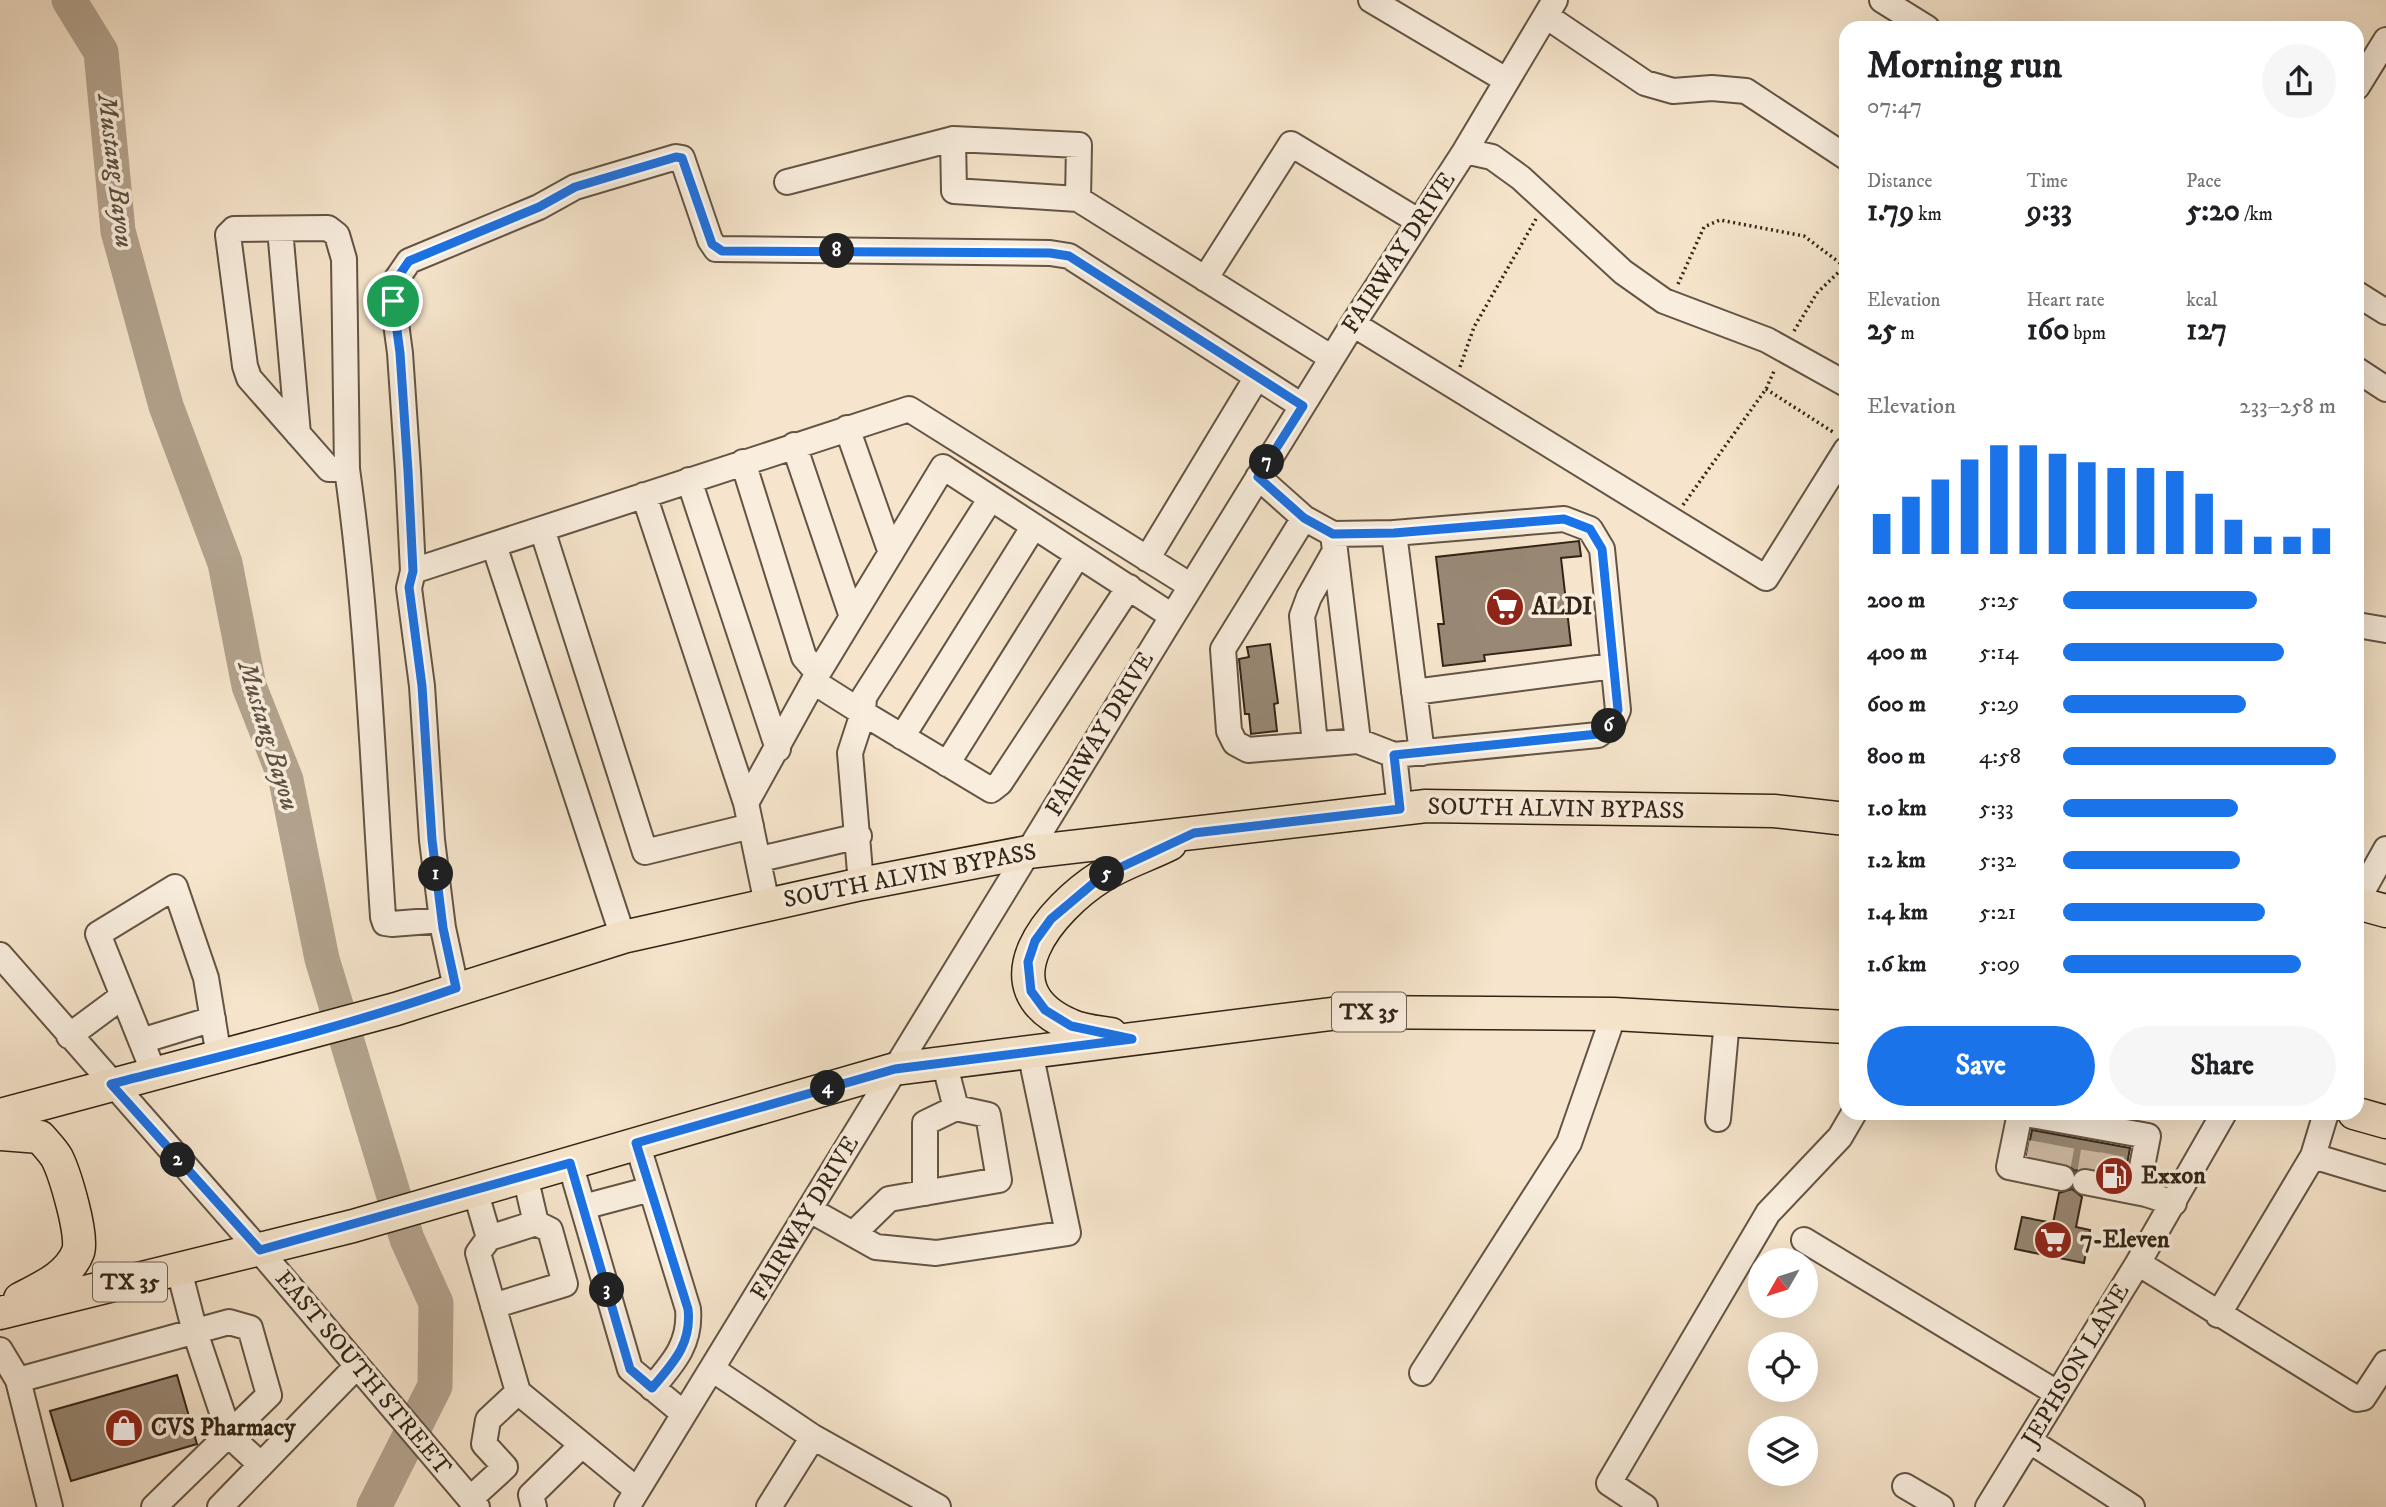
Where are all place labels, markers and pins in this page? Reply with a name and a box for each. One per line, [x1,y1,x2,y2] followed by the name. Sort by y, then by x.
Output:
[820,233,854,268] pin: 8
[363,271,423,331] pin
[1250,444,1284,480] pin: 7
[1484,586,1526,628] supermarket icon: ALDI
[1531,592,1592,622] place label: ALDI
[1592,708,1626,744] pin: 6
[418,856,453,892] pin: 1
[1090,856,1124,892] pin: 5
[810,1070,846,1106] pin: 4
[160,1142,196,1178] pin: 2
[2093,1155,2135,1197] fuel station icon: Exxon
[2141,1161,2206,1191] place label: Exxon
[2032,1219,2074,1261] supermarket icon: 7-Eleven
[2080,1225,2170,1255] place label: 7-Eleven
[590,1272,624,1308] pin: 3
[103,1407,145,1449] shop icon: CVS Pharmacy
[151,1413,296,1443] place label: CVS Pharmacy

